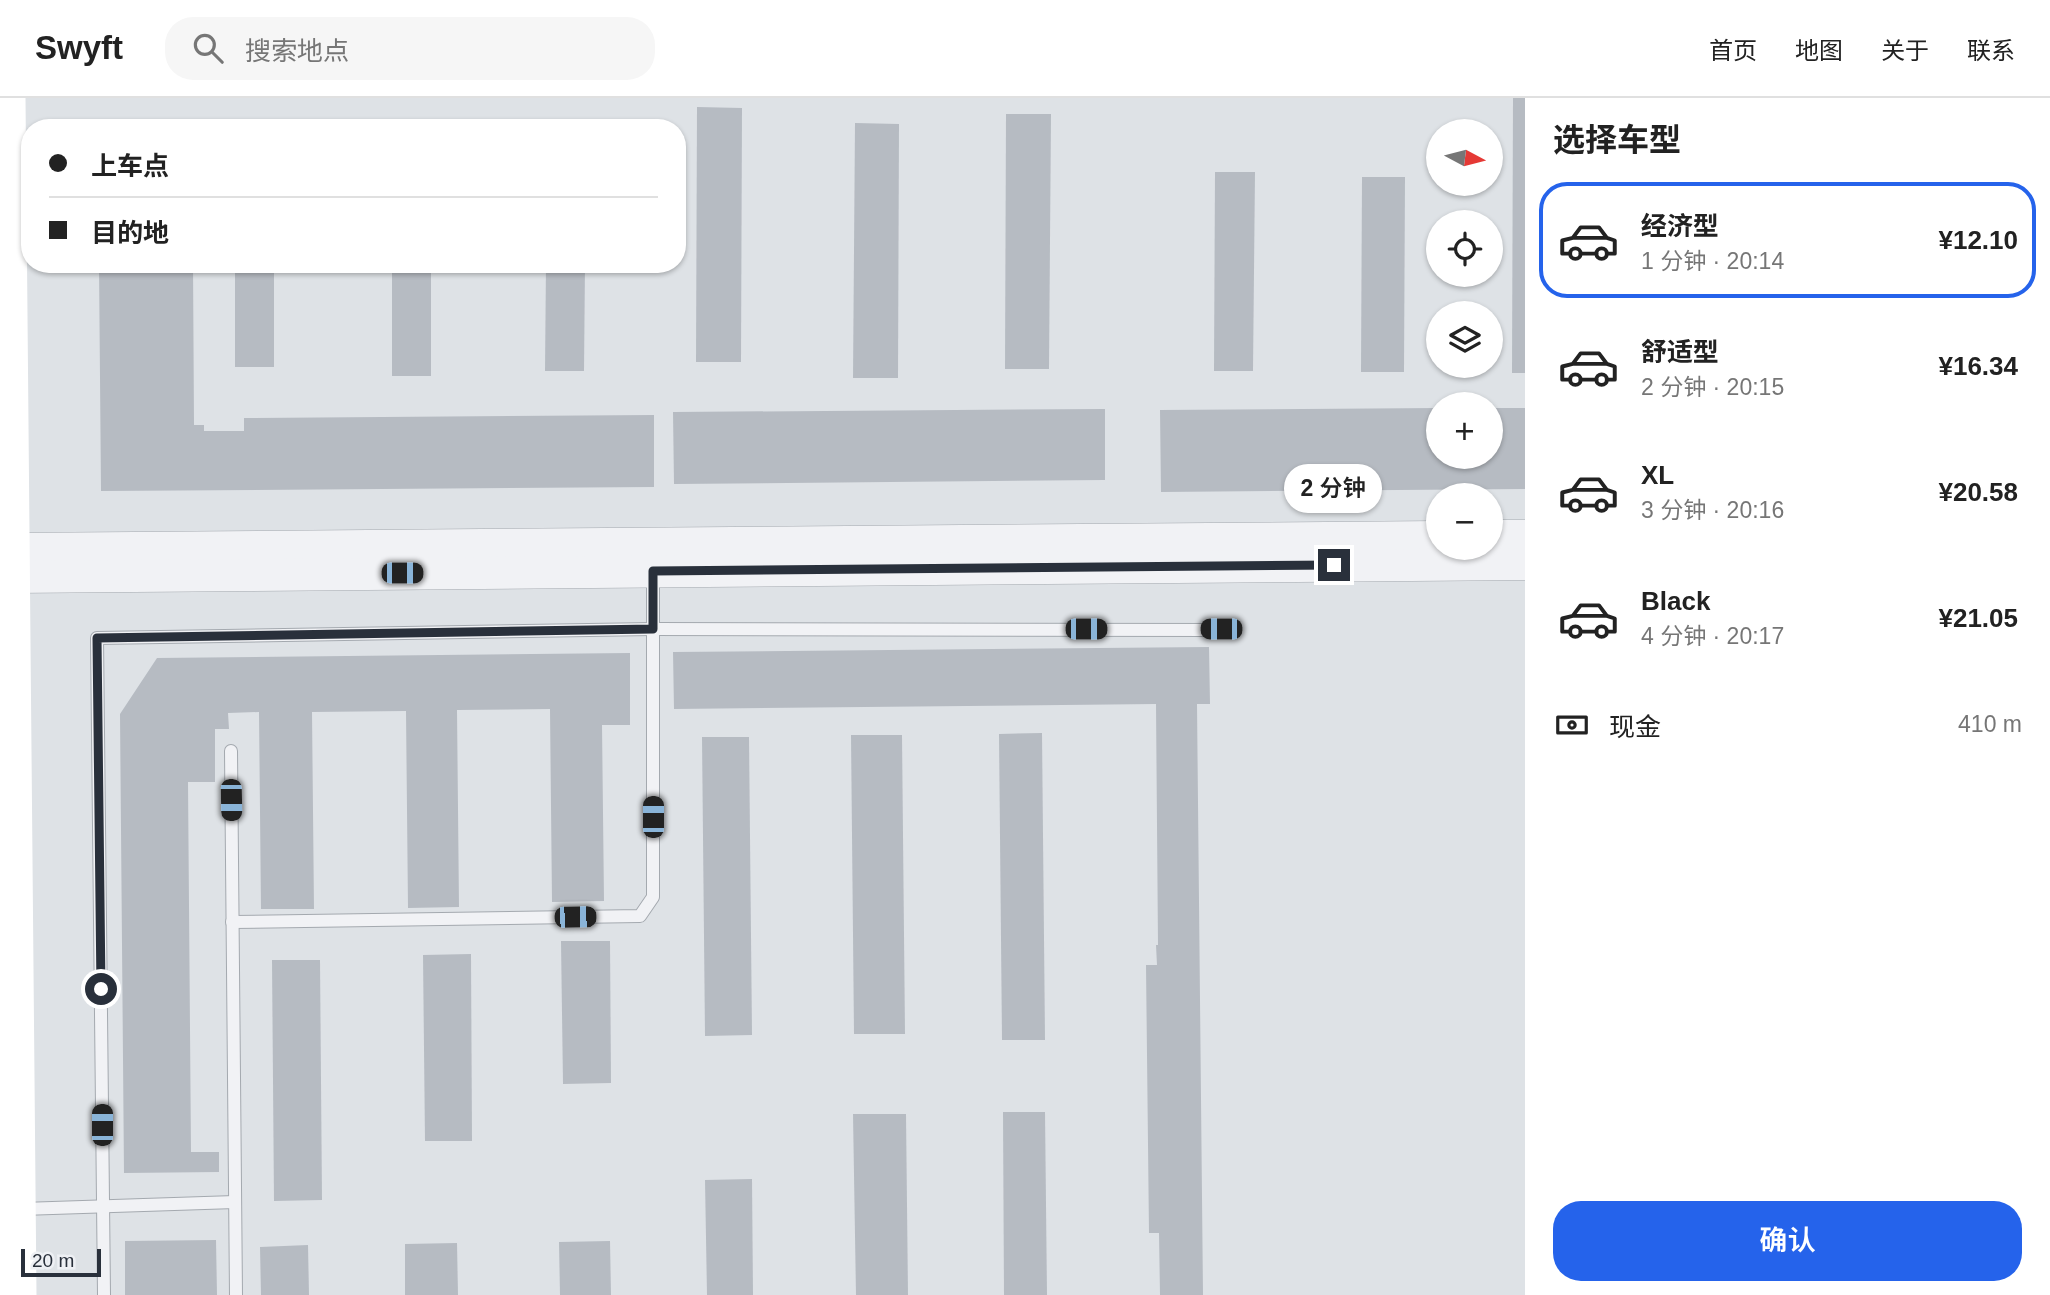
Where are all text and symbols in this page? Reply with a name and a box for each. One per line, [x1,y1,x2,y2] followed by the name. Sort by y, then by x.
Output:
[165,17,655,80] search box
[35,29,123,66] text: Swyft
[189,29,227,67] icon: search
[245,36,349,66] text: 搜索地点
[1709,37,1757,64] text: 首页
[1795,37,1843,64] text: 地图
[1881,37,1929,64] text: 关于
[1967,37,2015,64] text: 联系
[1426,119,1503,196] north arrow
[1426,119,1503,560] map controls
[1553,122,1681,158] text: 选择车型
[91,151,169,181] text: 上车点
[1557,209,1620,272] icon: car
[1426,210,1503,287] button: locate
[1641,211,1719,241] text: 经济型
[91,218,169,248] text: 目的地
[1938,225,2018,255] text: ¥12.10
[1641,248,1784,274] text: 1 分钟 · 20:14
[1426,301,1503,378] button: layers
[1557,335,1620,398] icon: car
[1641,337,1719,367] text: 舒适型
[1938,351,2018,381] text: ¥16.34
[1641,374,1784,400] text: 2 分钟 · 20:15
[1426,392,1503,469] button: +
[1641,460,1674,490] text: XL
[1557,461,1620,524] icon: car
[1285,463,1383,512] callout: 2 分钟
[1300,475,1366,501] text: 2 分钟
[1938,477,2018,507] text: ¥20.58
[1426,483,1503,560] button: −
[1641,497,1784,523] text: 3 分钟 · 20:16
[1318,549,1350,581] route end
[382,563,424,584] car
[1641,586,1710,616] text: Black
[1557,587,1620,650] icon: car
[1938,603,2018,633] text: ¥21.05
[1066,619,1108,640] car
[1201,619,1243,640] car
[1641,623,1784,649] text: 4 分钟 · 20:17
[1553,706,1591,744] icon: cash
[1958,711,2022,737] text: 410 m
[1609,712,1661,742] text: 现金
[221,779,242,821] car
[643,796,664,838] car
[554,906,597,928] car
[85,973,117,1005] route start
[92,1104,113,1146] car
[1553,1201,2022,1281] button: 确认
[21,1246,102,1278] scale bar
[32,1250,74,1271] text: 20 m

